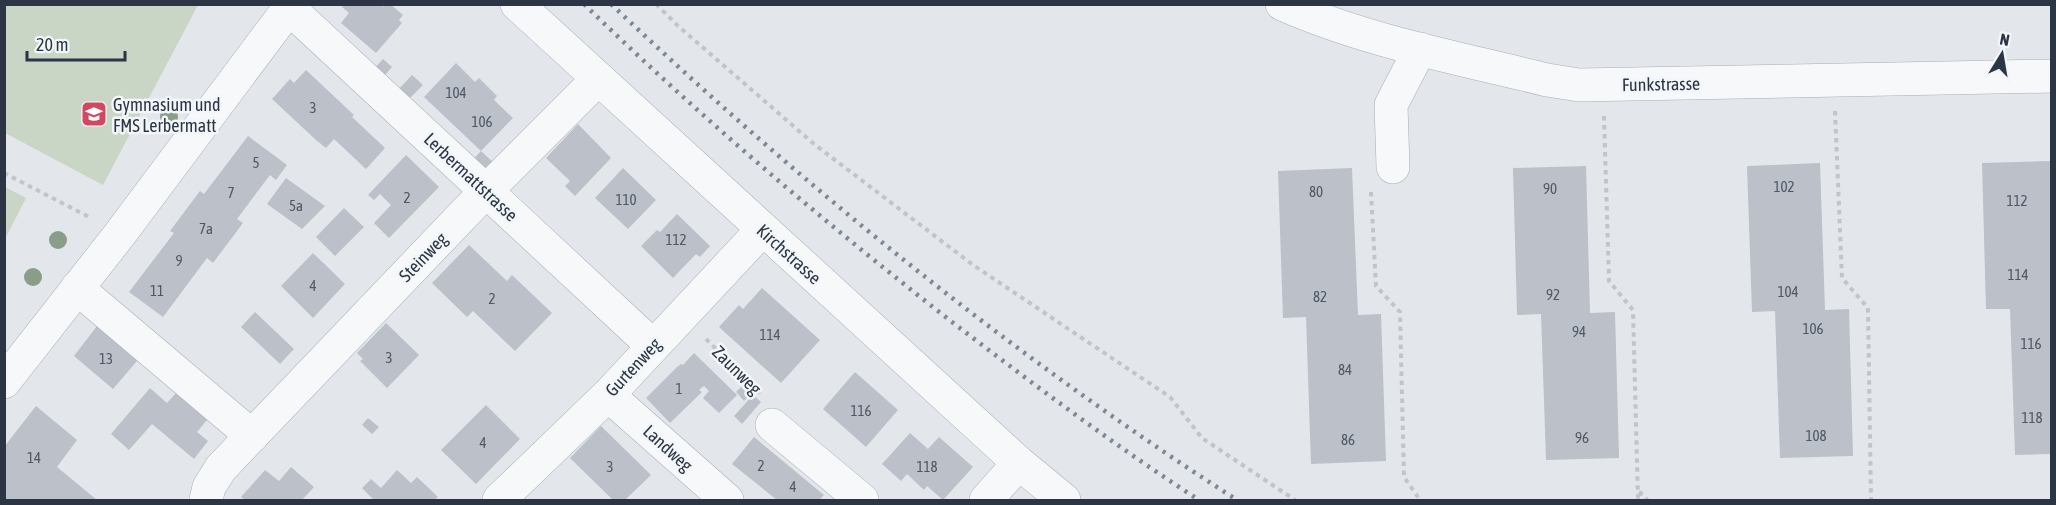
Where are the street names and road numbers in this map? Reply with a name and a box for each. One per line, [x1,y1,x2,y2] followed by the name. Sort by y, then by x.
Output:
[1622,73,1700,95] street label: Funkstrasse
[420,128,522,226] street label: Lerbermattstrasse
[752,220,826,288] street label: Kirchstrasse
[395,228,452,286] street label: Steinweg
[601,333,665,400] street label: Gurtenweg
[708,341,766,399] street label: Zaunweg
[639,420,697,476] street label: Landweg

